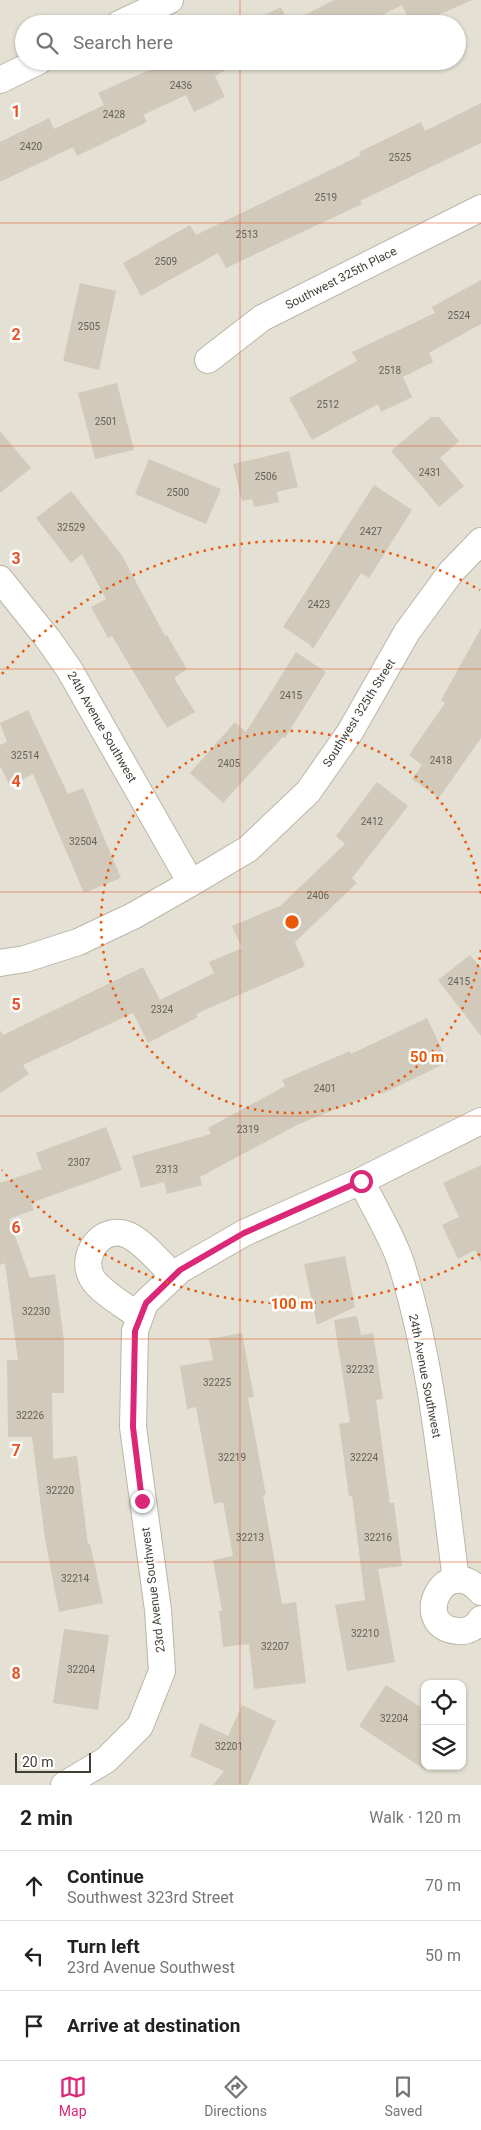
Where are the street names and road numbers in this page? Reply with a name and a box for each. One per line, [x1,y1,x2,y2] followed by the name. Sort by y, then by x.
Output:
[283,244,399,312] street label: Southwest 325th Place
[320,656,398,770] street label: Southwest 325th Street
[64,669,140,785] street label: 24th Avenue Southwest
[406,1313,444,1439] street label: 24th Avenue Southwest
[138,1527,168,1653] street label: 23rd Avenue Southwest

